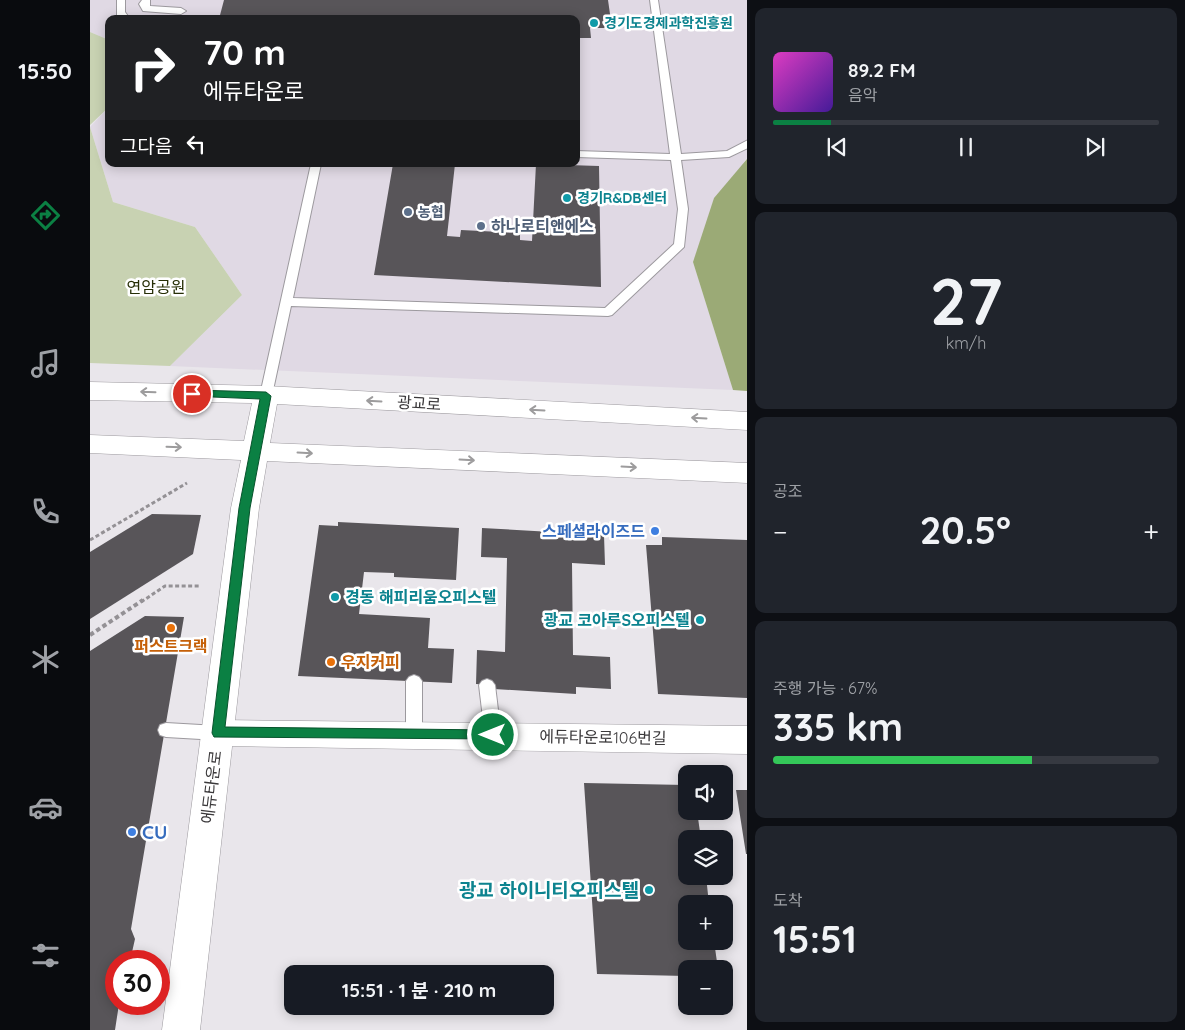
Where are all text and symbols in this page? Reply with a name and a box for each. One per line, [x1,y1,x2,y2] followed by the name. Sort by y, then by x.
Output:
[604,14,733,32] place label: 경기도경제과학진흥원
[588,17,600,29] marker: 경기도경제과학진흥원
[203,30,286,74] text: 70 m
[120,35,185,100] icon: right
[18,57,72,85] text: 15:50
[848,58,916,82] text: 89.2 FM
[203,77,304,105] text: 에듀타운로
[848,85,877,105] text: 음악
[182,130,210,158] icon: left
[823,133,851,161] icon: previous
[952,133,980,161] icon: pause
[1081,133,1109,161] icon: next
[120,134,172,158] text: 그다음
[577,189,667,207] place label: 경기R&DB센터
[561,192,573,204] marker: 경기R&DB센터
[28,198,63,233] icon: directions
[418,203,444,221] place label: 농협
[402,206,414,218] marker: 농협
[491,216,594,236] place label: 하나로티앤에스
[475,220,487,232] marker: 하나로티앤에스
[930,260,1002,341] text: 27
[127,277,185,297] park label: 연암공원
[946,333,986,353] text: km/h
[28,346,63,381] icon: music
[171,373,213,415] pin
[178,380,206,408] icon: arrive
[140,388,156,397] one-way arrow
[396,392,442,414] street label: 광교로
[367,397,383,406] one-way arrow
[529,405,545,414] one-way arrow
[691,414,707,423] one-way arrow
[165,443,181,452] one-way arrow
[296,448,312,457] one-way arrow
[458,455,475,465] one-way arrow
[621,463,637,472] one-way arrow
[773,481,802,501] text: 공조
[28,494,63,529] icon: phone
[920,506,1011,554] text: 20.5°
[773,514,788,549] text: −
[1143,514,1159,549] text: +
[542,521,645,541] place label: 스페셜라이즈드
[649,525,661,537] marker: 스페셜라이즈드
[345,587,497,607] place label: 경동 해피리움오피스텔
[329,591,341,603] marker: 경동 해피리움오피스텔
[543,610,690,630] place label: 광교 코아루S오피스텔
[694,614,706,626] marker: 광교 코아루S오피스텔
[165,622,177,634] marker: 퍼스트크랙
[134,636,208,656] place label: 퍼스트크랙
[28,642,63,677] icon: climate
[341,652,400,672] place label: 우지커피
[325,656,337,668] marker: 우지커피
[773,678,877,698] text: 주행 가능 · 67%
[773,703,903,751] text: 335 km
[466,708,518,760] position arrow
[539,726,667,748] street label: 에듀타운로106번길
[197,749,225,825] street label: 에듀타운로
[678,765,733,1015] map controls
[678,765,733,820] button: sound
[28,790,63,825] icon: car
[142,820,167,844] place label: CU
[126,826,138,838] marker: CU
[678,830,733,885] button: layers
[459,878,639,902] place label: 광교 하이니티오피스텔
[643,884,655,896] marker: 광교 하이니티오피스텔
[773,890,802,910] text: 도착
[678,895,733,950] button: +
[773,915,857,963] text: 15:51
[28,938,63,973] icon: filters
[105,950,170,1015] speed limit sign: 30
[678,960,733,1015] button: −
[342,978,496,1002] text: 15:51 · 1 분 · 210 m

